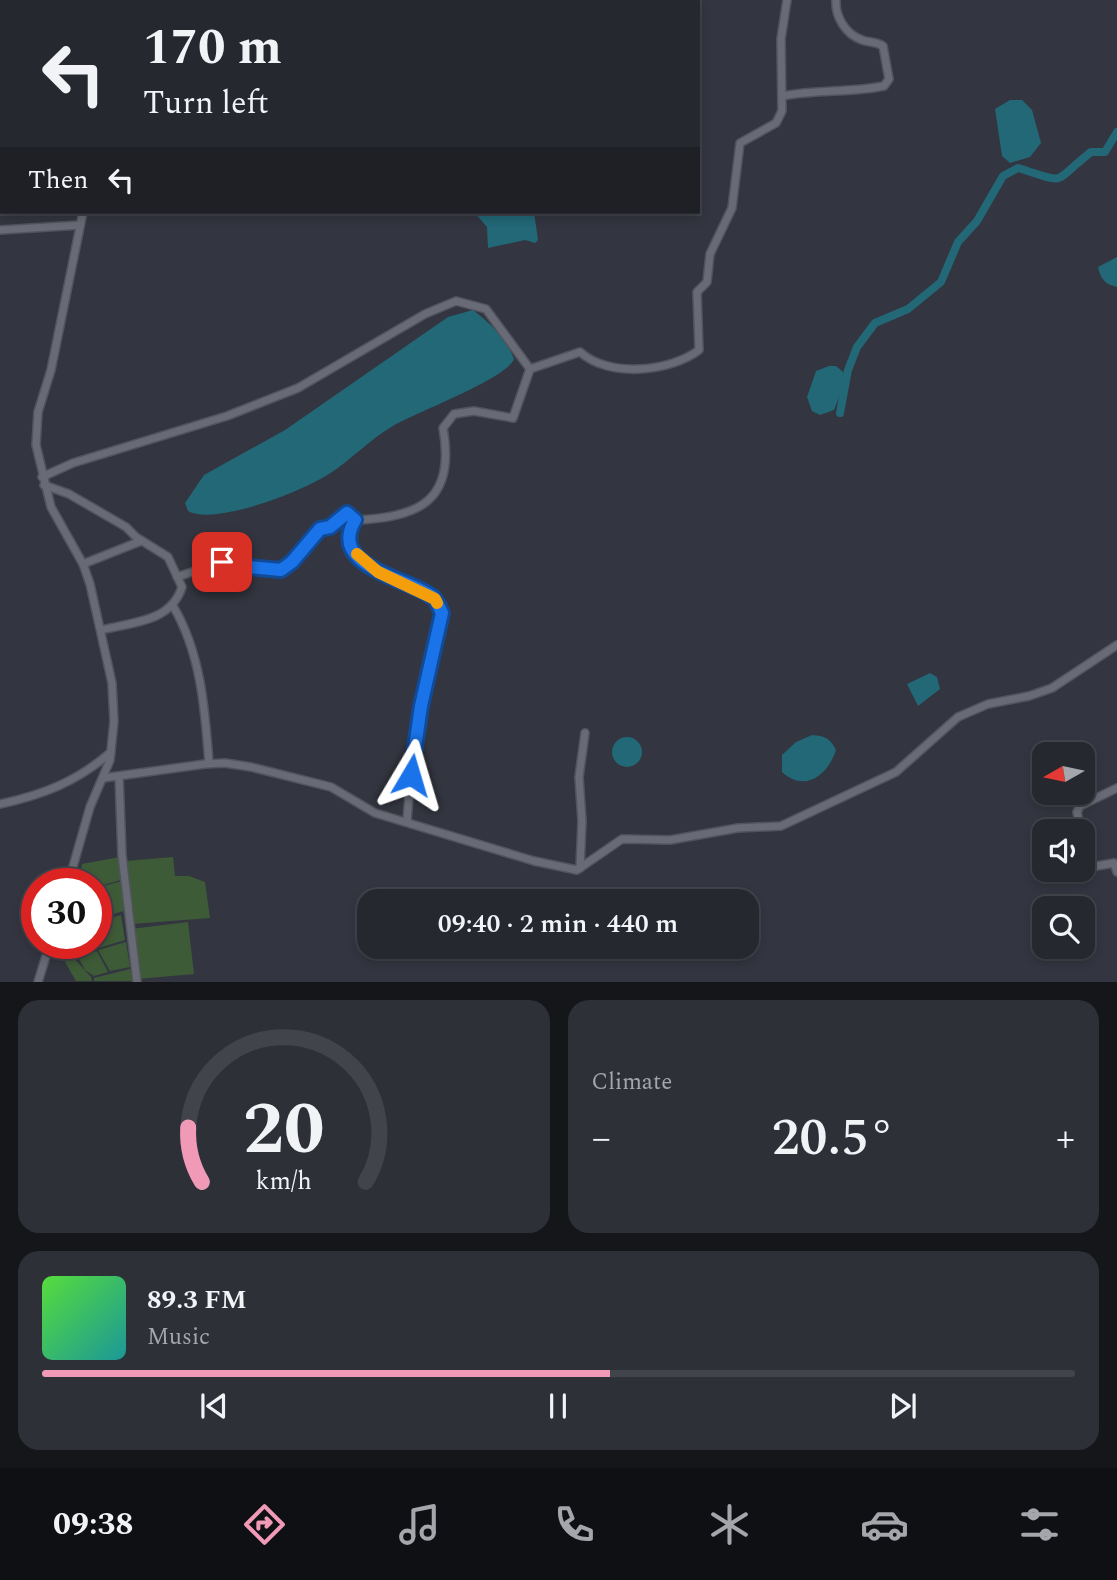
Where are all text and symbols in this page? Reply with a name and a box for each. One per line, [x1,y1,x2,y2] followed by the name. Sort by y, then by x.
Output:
[143,11,282,86] text: 170 m
[28,28,119,119] icon: left
[143,79,269,128] text: Turn left
[28,160,88,200] text: Then
[102,161,140,199] icon: left
[192,532,252,592] pin
[203,543,241,581] icon: arrive
[374,738,448,812] position arrow
[1032,742,1096,805] north arrow
[1032,742,1095,959] map controls
[1032,819,1095,882] button: sound
[21,868,112,959] speed limit sign: 30
[1032,896,1095,959] button: search
[438,904,678,944] text: 09:40 · 2 min · 440 m
[592,1065,672,1100] text: Climate
[243,1076,325,1187] text: 20
[772,1099,895,1178] text: 20.5°
[592,1110,611,1168] text: −
[1056,1110,1075,1168] text: +
[256,1163,312,1201] text: km/h
[147,1280,247,1320] text: 89.3 FM
[147,1320,210,1355] text: Music
[195,1387,233,1425] icon: previous
[539,1387,577,1425] icon: pause
[884,1387,922,1425] icon: next
[53,1500,133,1549] text: 09:38
[240,1500,289,1549] icon: directions
[395,1500,444,1549] icon: music
[550,1500,599,1549] icon: phone
[705,1500,754,1549] icon: climate
[860,1500,909,1549] icon: car
[1015,1500,1064,1549] icon: filters

